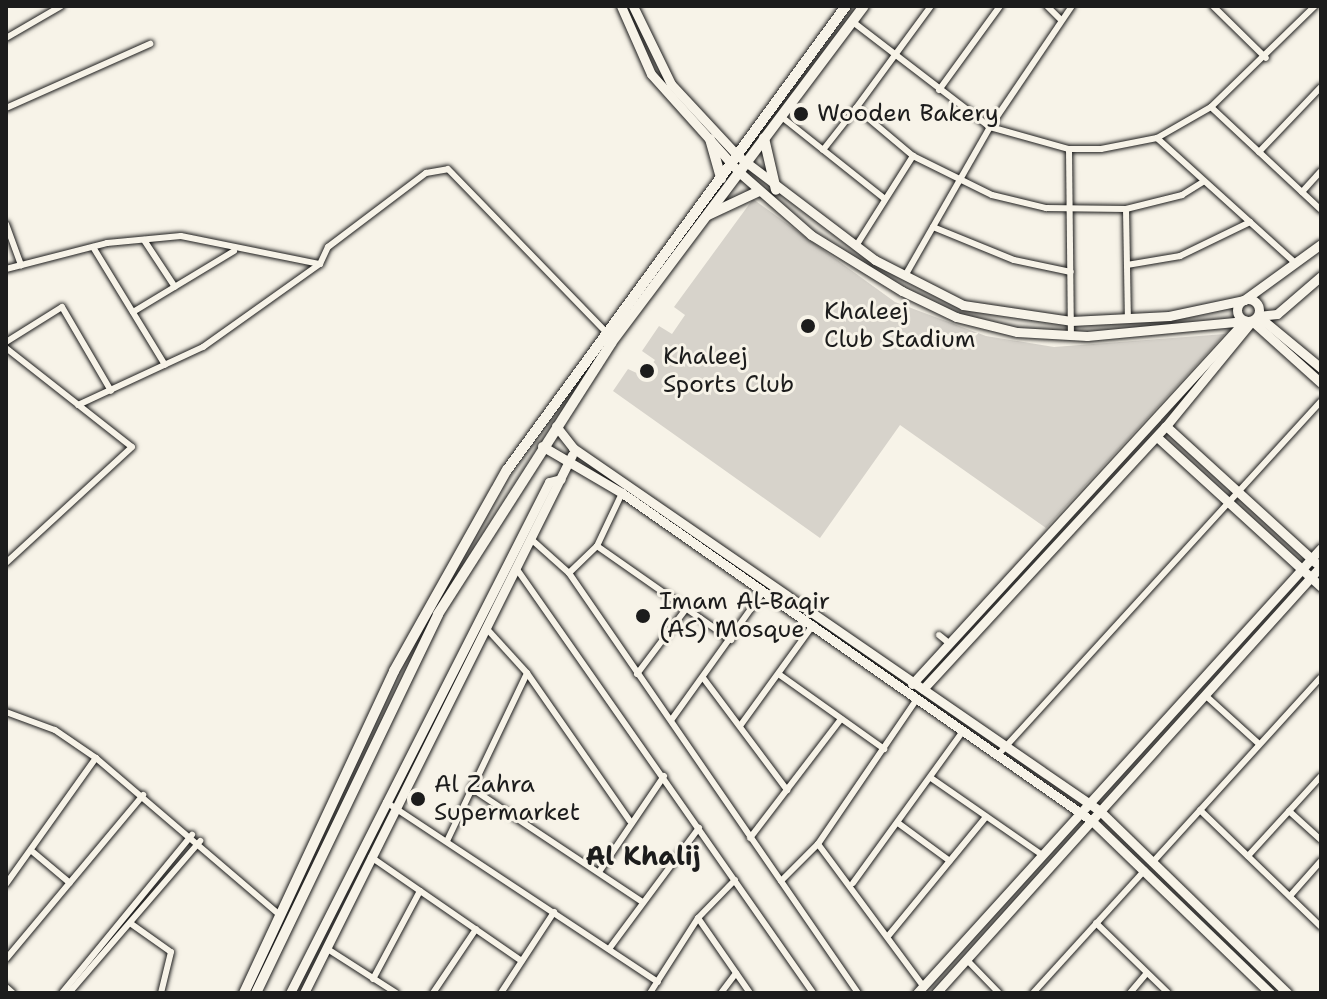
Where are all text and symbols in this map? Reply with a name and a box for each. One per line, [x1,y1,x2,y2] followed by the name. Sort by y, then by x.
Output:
[817,100,999,128] place label: Wooden Bakery
[792,105,810,123] marker: Wooden Bakery
[824,298,975,354] place label: Khaleej Club Stadium
[799,317,817,335] marker: Khaleej Club Stadium
[663,343,794,399] place label: Khaleej Sports Club
[638,362,656,380] marker: Khaleej Sports Club
[659,588,830,644] place label: Imam Al-Baqir (AS) Mosque
[634,607,652,625] marker: Imam Al-Baqir (AS) Mosque
[434,771,580,827] place label: Al Zahra Supermarket
[409,790,427,808] marker: Al Zahra Supermarket
[585,840,701,872] district label: Al Khalij

